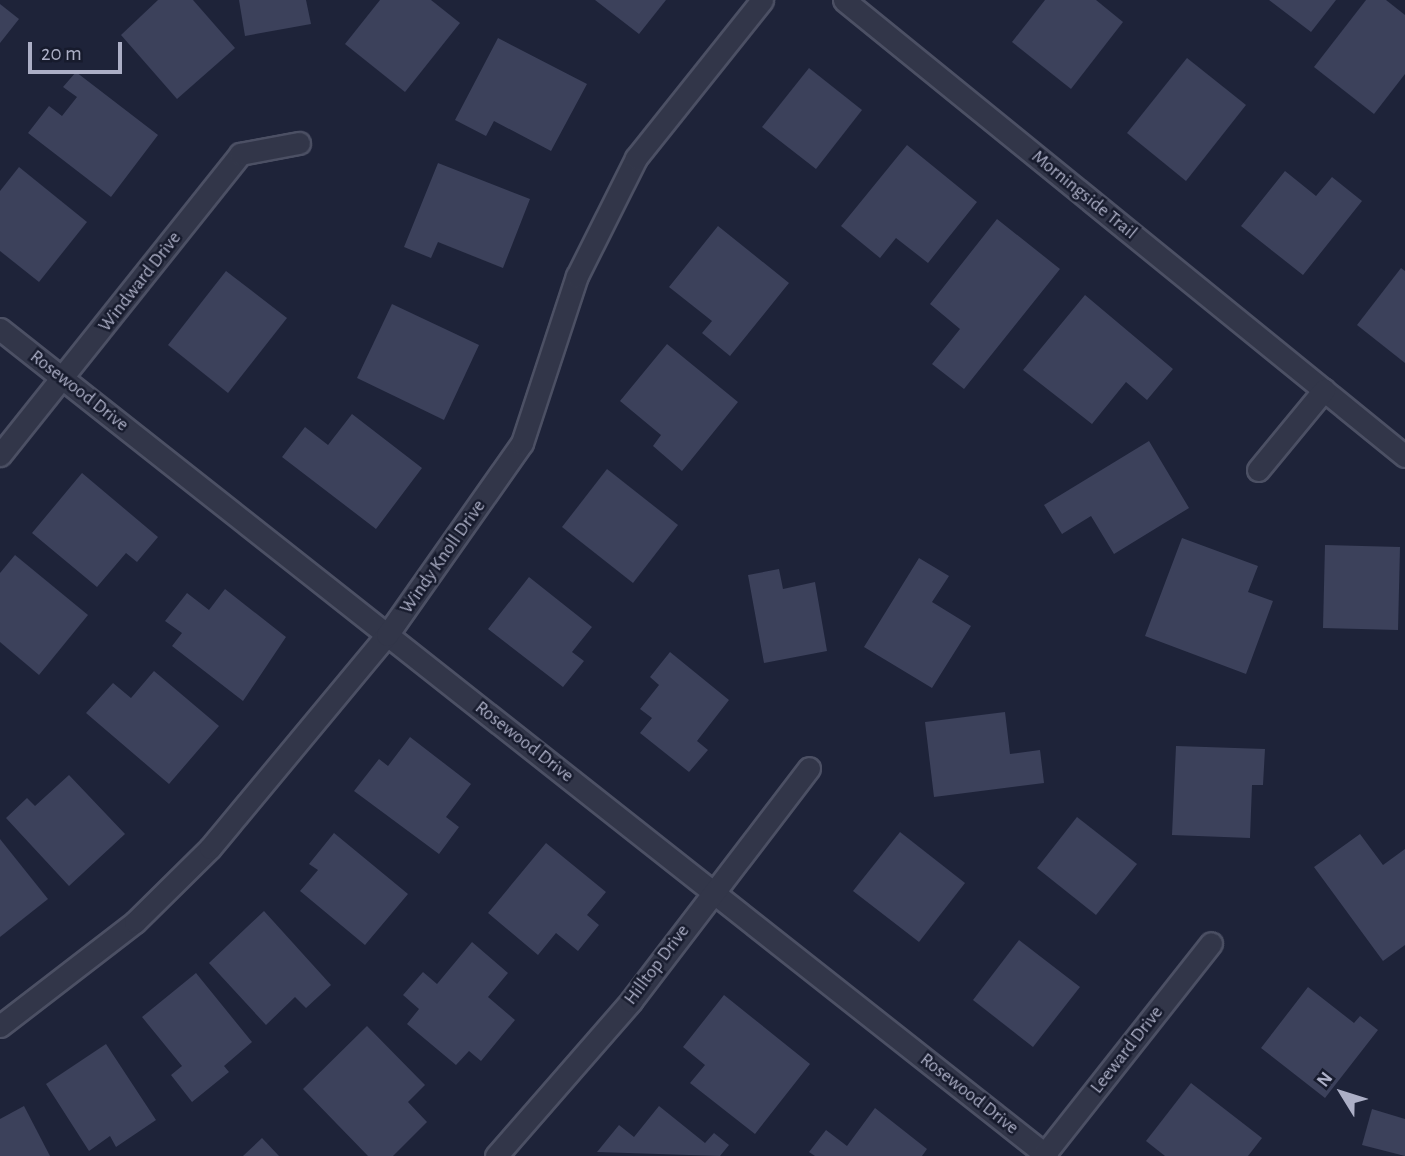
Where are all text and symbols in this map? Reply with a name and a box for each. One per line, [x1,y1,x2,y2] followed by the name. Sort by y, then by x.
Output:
[32,28,126,72] scale bar
[41,43,82,64] text: 20 m
[1027,146,1141,244] street label: Morningside Trail
[94,227,186,337] street label: Windward Drive
[25,345,133,437] street label: Rosewood Drive
[395,496,491,618] street label: Windy Knoll Drive
[470,696,578,788] street label: Rosewood Drive
[619,920,695,1010] street label: Hilltop Drive
[1086,1002,1168,1098] street label: Leeward Drive
[915,1048,1023,1140] street label: Rosewood Drive
[1307,1058,1377,1128] north arrow
[1314,1069,1337,1091] text: N

